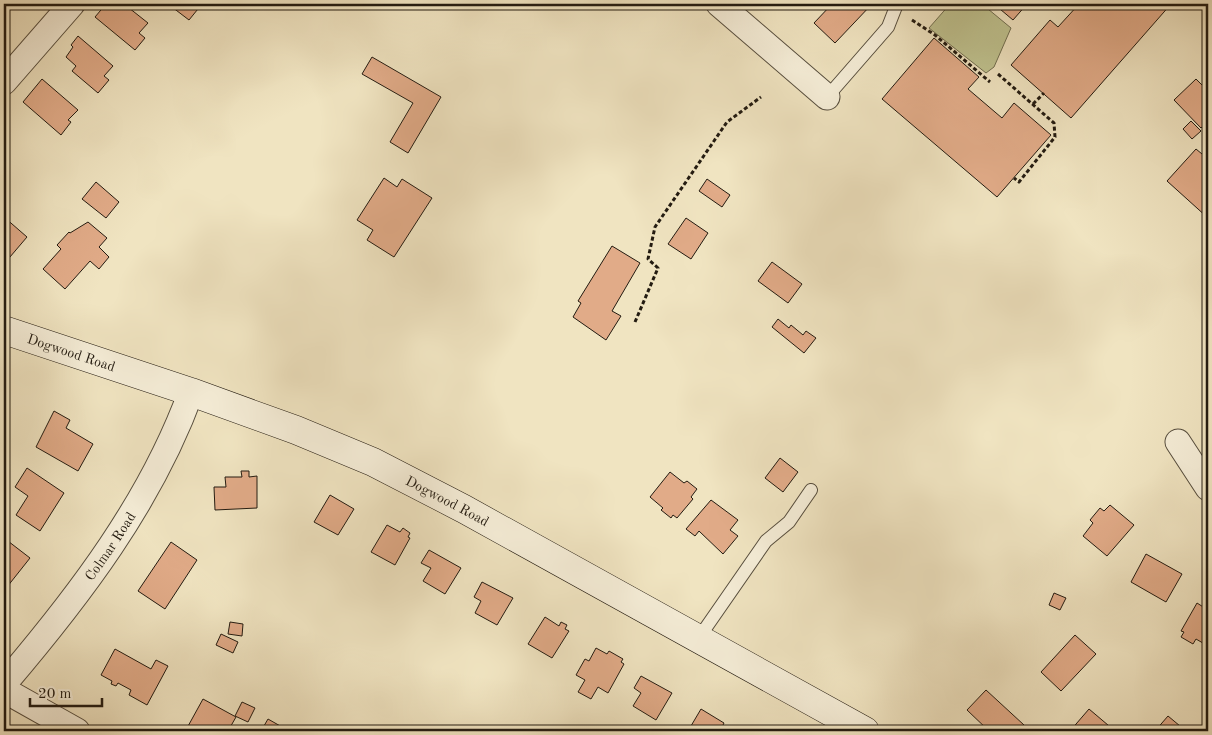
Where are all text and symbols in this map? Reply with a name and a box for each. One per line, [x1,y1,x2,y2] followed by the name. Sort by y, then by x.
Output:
[25,332,117,374] street label: Dogwood Road
[403,474,491,529] street label: Dogwood Road
[83,510,139,584] street label: Colmar Road
[30,675,102,707] scale bar
[38,687,72,702] text: 20 m

